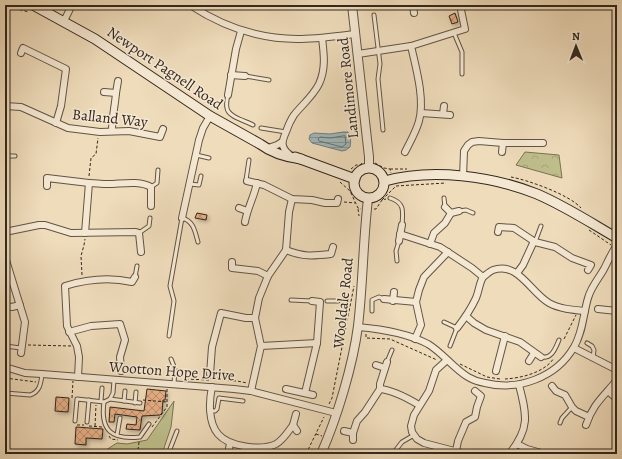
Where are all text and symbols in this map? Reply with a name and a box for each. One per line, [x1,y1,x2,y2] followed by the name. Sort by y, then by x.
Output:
[103,22,228,115] street label: Newport Pagnell Road
[556,26,596,66] north arrow
[572,29,580,44] text: N
[333,36,363,140] street label: Landimore Road
[71,104,149,132] street label: Balland Way
[328,256,358,350] street label: Wooldale Road
[107,357,236,385] street label: Wootton Hope Drive

